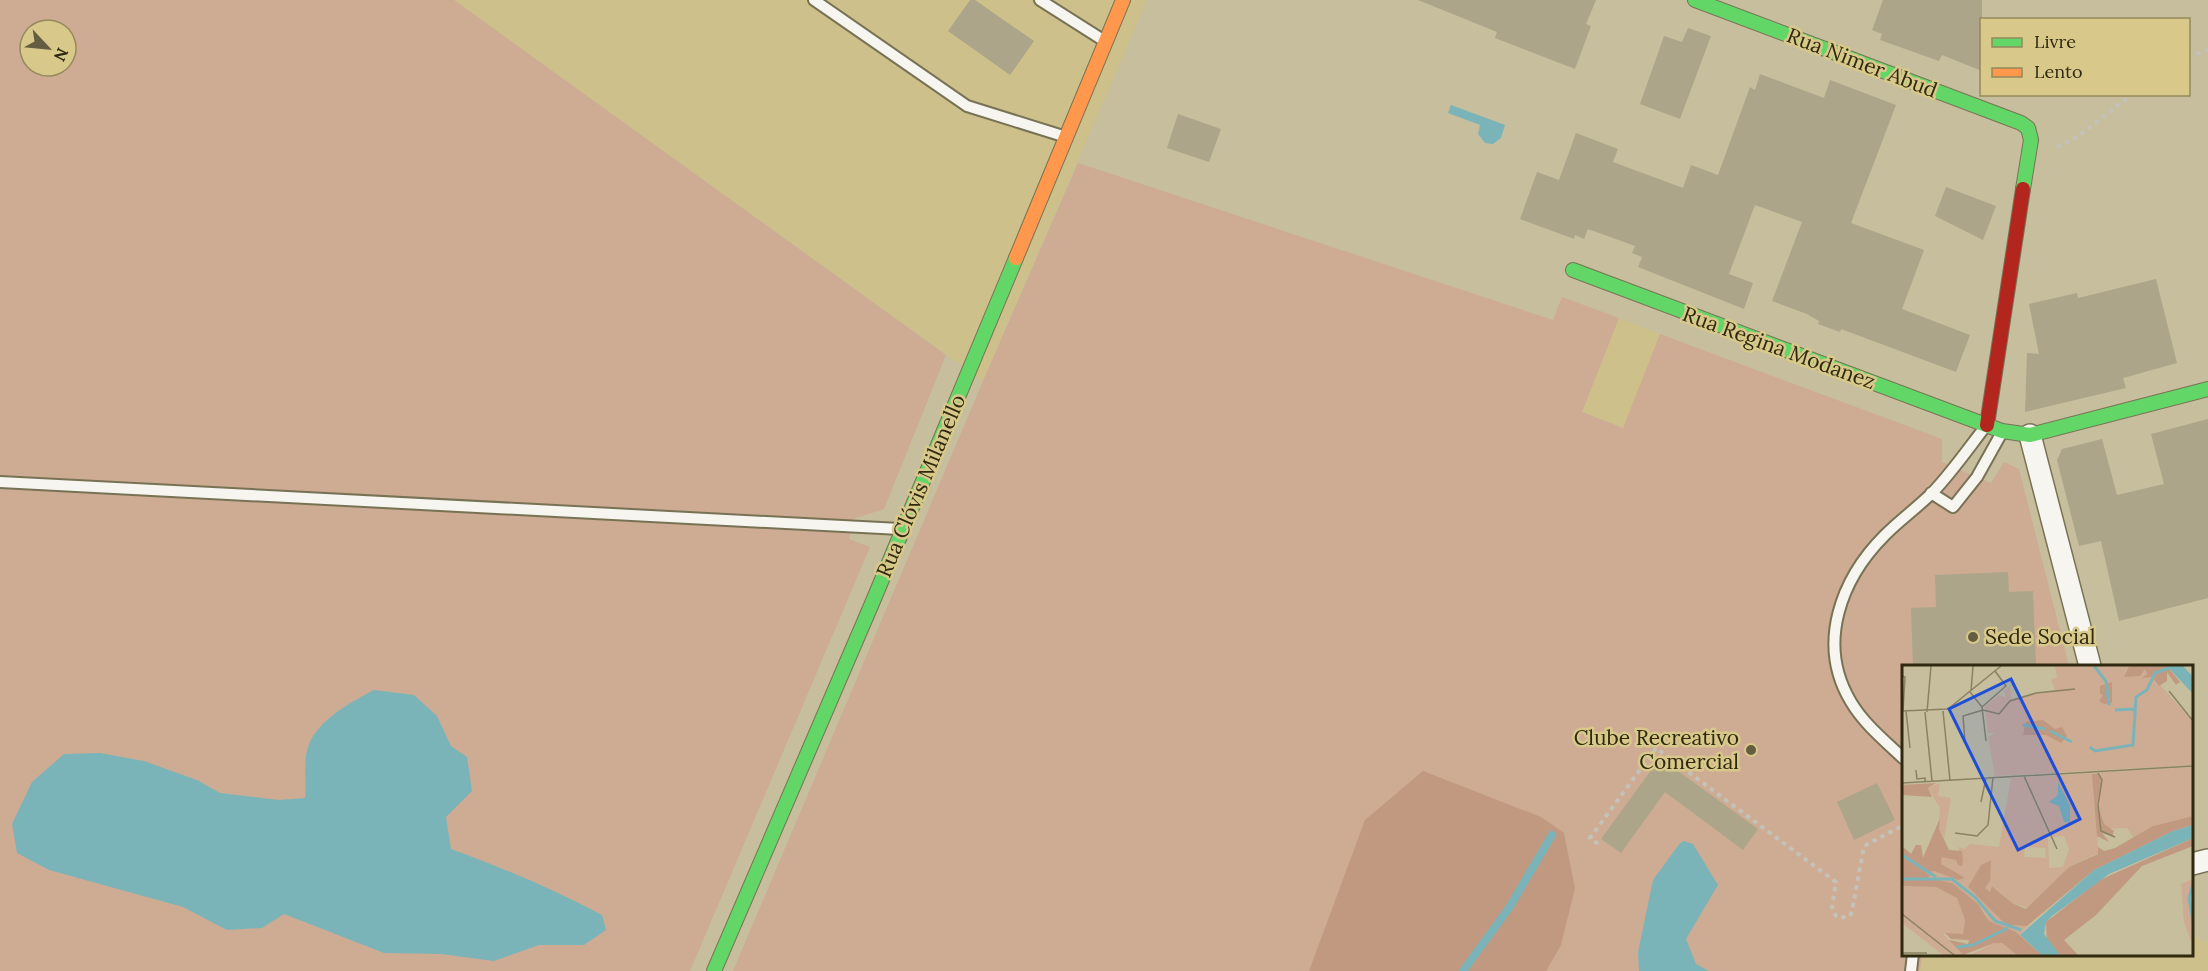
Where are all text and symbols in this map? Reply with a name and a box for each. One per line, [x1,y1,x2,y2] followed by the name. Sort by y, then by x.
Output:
[18,18,78,78] north arrow
[1980,18,2190,96] legend
[1783,21,1941,104] street label: Rua Nimer Abud
[2034,30,2076,53] text: Livre
[50,45,73,65] text: N
[2034,60,2082,83] text: Lento
[1679,300,1879,395] street label: Rua Regina Modanez
[870,390,971,581] street label: Rua Clóvis Milanello
[1985,623,2095,650] place label: Sede Social
[1966,630,1980,644] marker: Sede Social
[1902,665,2193,956] inset map
[1574,724,1739,775] place label: Clube Recreativo Comercial
[1744,743,1758,757] marker: Clube Recreativo Comercial

